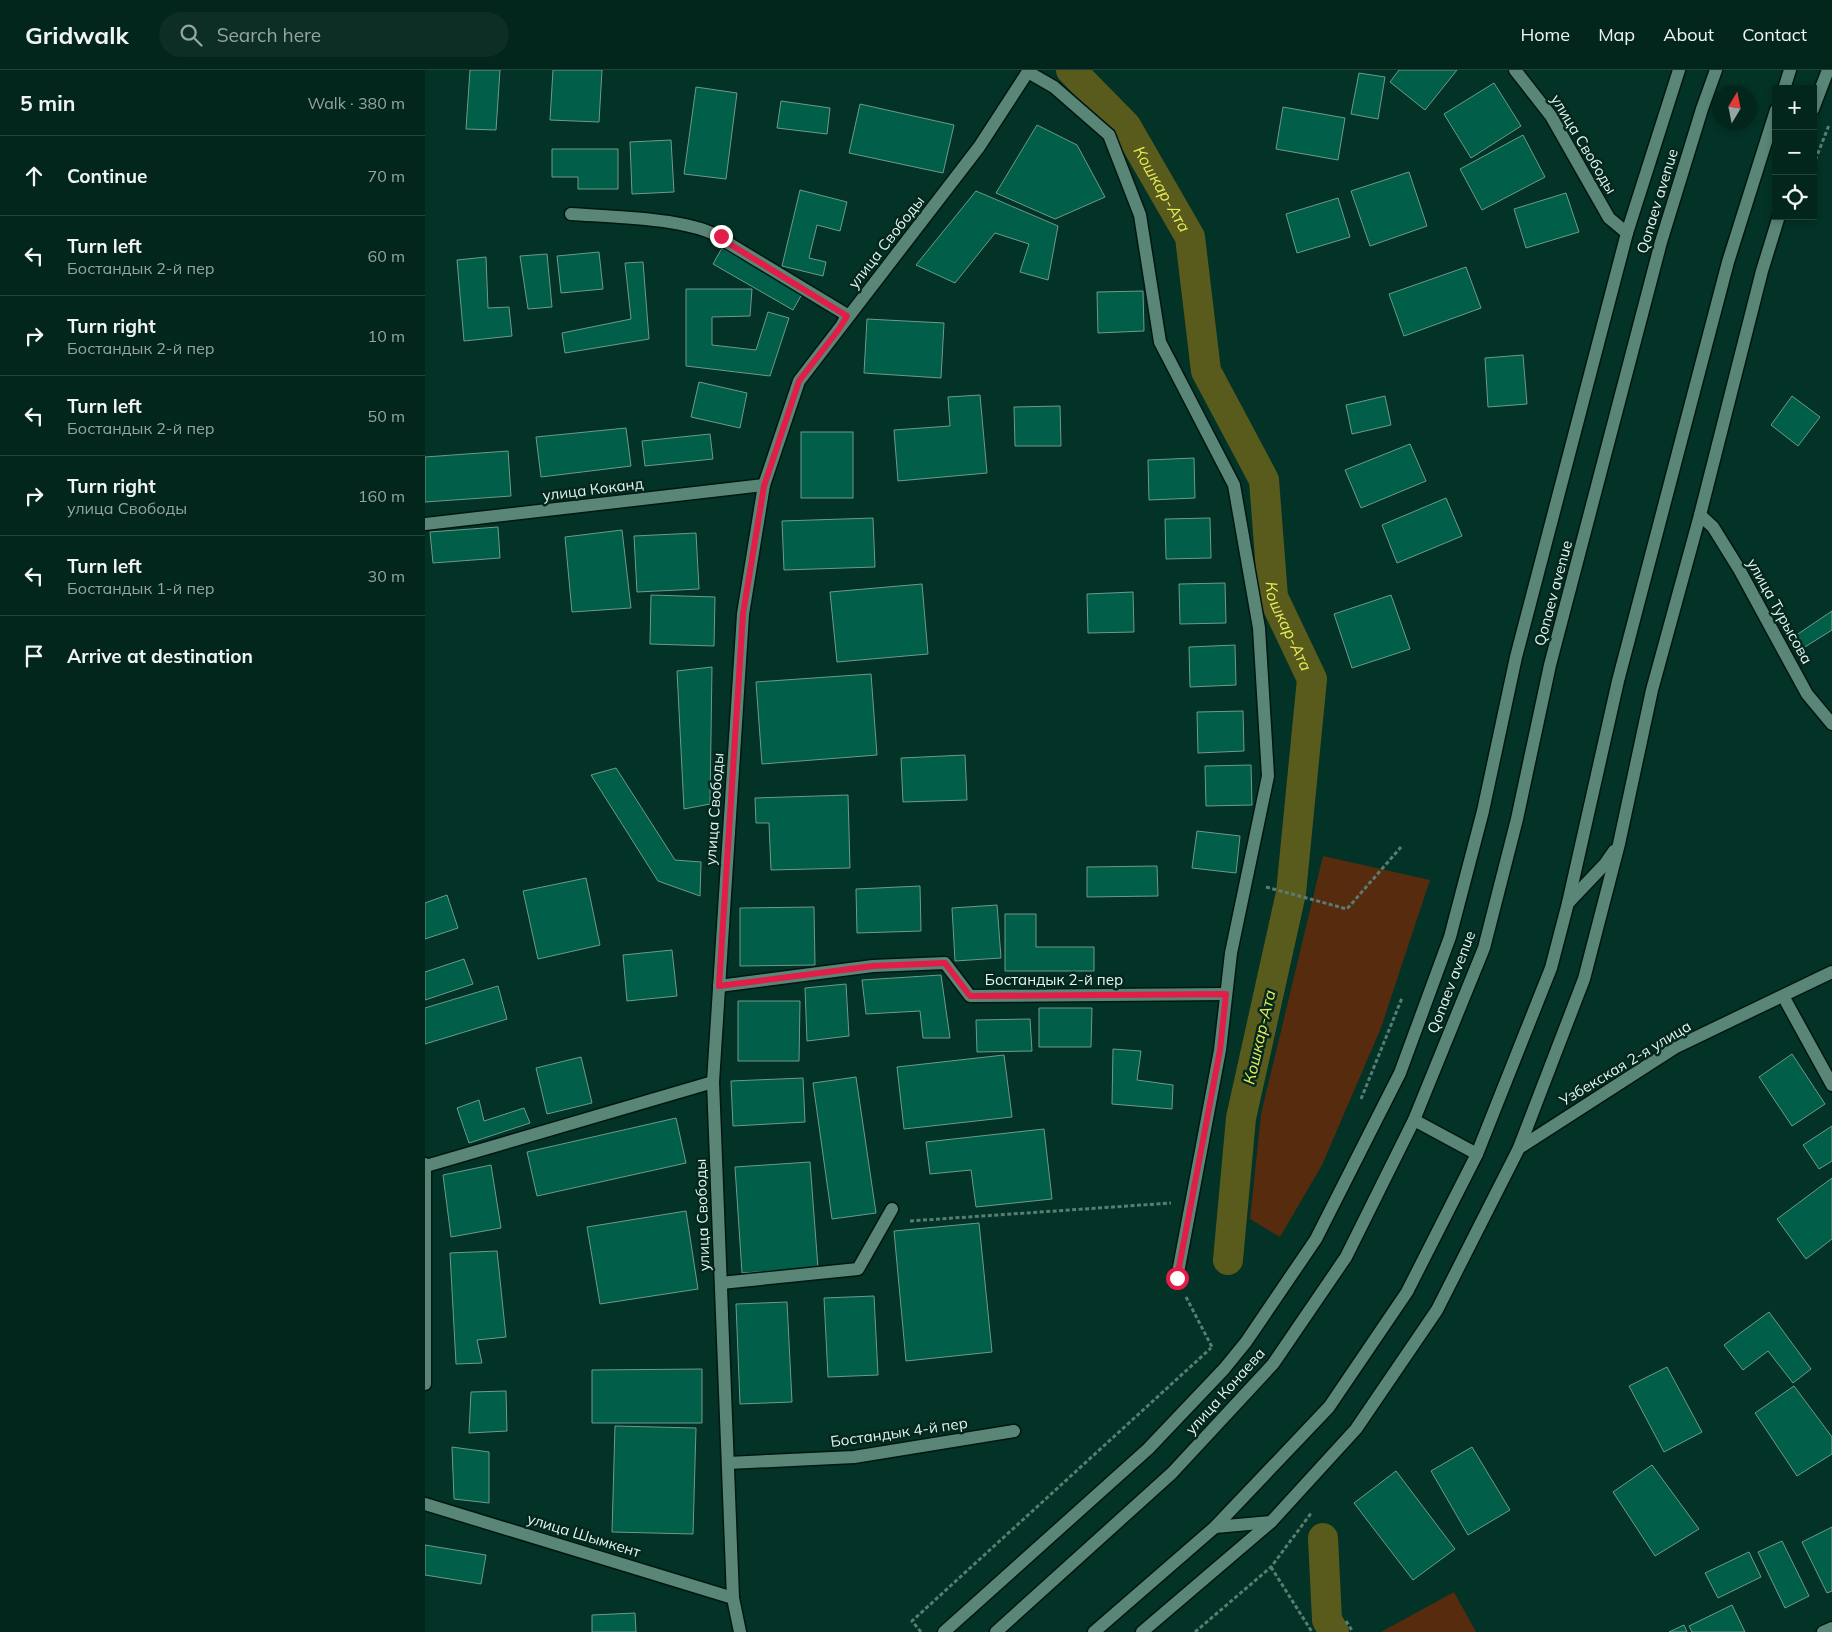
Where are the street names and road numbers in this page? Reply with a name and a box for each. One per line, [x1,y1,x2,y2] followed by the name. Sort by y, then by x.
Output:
[1547,91,1621,197] street label: улица Свободы
[1632,146,1682,256] street label: Qonaev avenue
[844,192,928,292] street label: улица Свободы
[542,473,644,505] street label: улица Коканд
[1530,538,1576,648] street label: Qonaev avenue
[1743,555,1817,667] street label: улица Турысова
[701,752,727,866] street label: улица Свободы
[1423,928,1479,1036] street label: Qonaev avenue
[985,970,1123,989] street label: Бостандык 2-й пер
[1555,1016,1694,1110] street label: Узбекская 2-я улица
[691,1158,713,1272] street label: улица Свободы
[1181,1344,1269,1438] street label: улица Конаева
[829,1413,969,1451] street label: Бостандык 4-й пер
[525,1509,643,1561] street label: улица Шымкент

